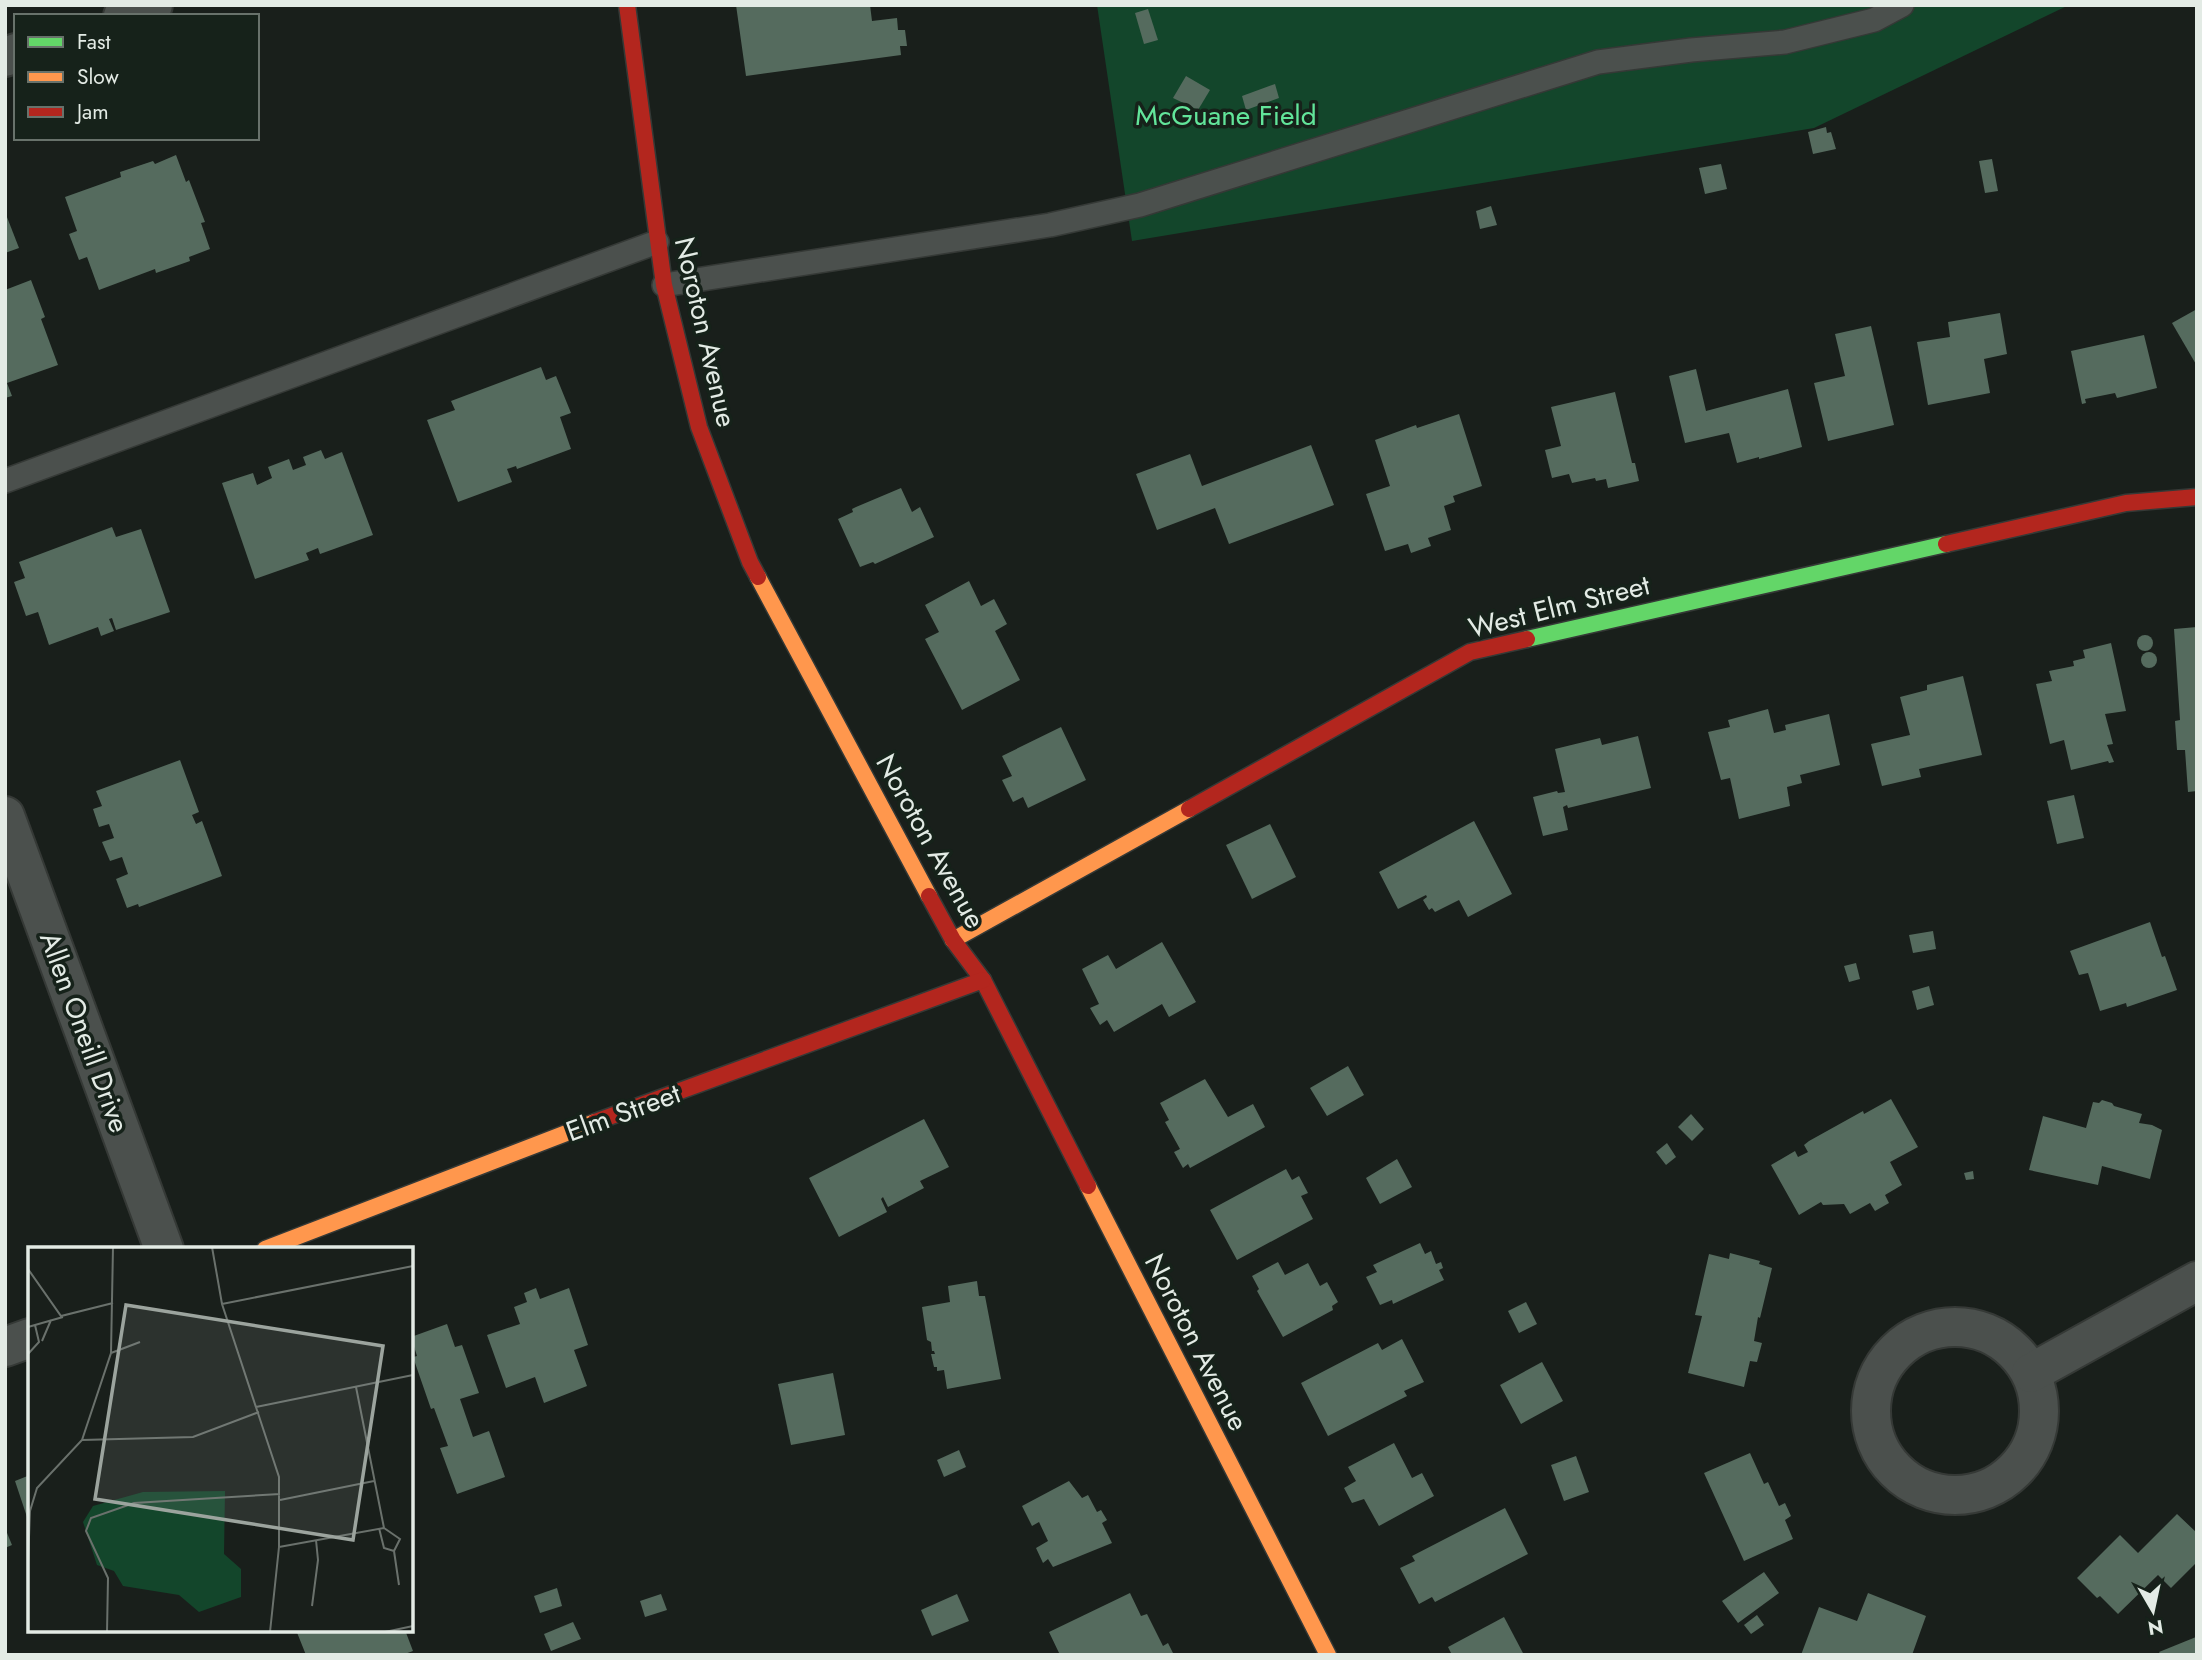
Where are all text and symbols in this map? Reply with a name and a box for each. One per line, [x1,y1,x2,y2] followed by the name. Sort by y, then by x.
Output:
[14,14,259,140] legend
[77,27,110,57] text: Fast
[77,62,119,92] text: Slow
[1135,95,1317,136] park label: McGuane Field
[74,97,109,127] text: Jam
[664,233,747,431] street label: Noroton Avenue
[1464,564,1654,649] street label: West Elm Street
[866,747,995,936] street label: Noroton Avenue
[29,926,140,1138] street label: Allen Oneill Drive
[560,1073,686,1152] street label: Elm Street
[28,1247,413,1632] inset map
[1134,1247,1259,1438] street label: Noroton Avenue
[2118,1576,2188,1646] north arrow
[2146,1613,2165,1642] text: N

